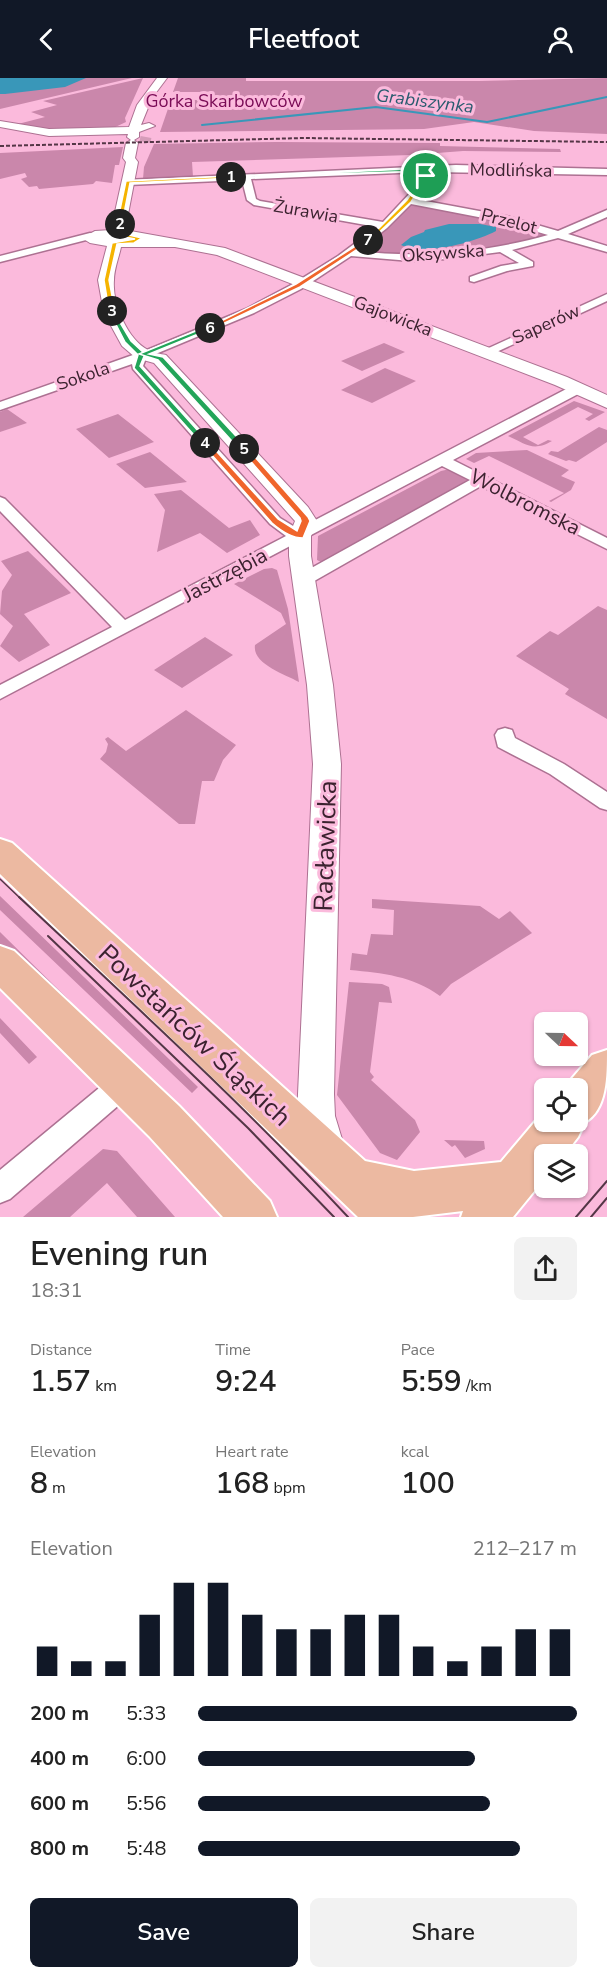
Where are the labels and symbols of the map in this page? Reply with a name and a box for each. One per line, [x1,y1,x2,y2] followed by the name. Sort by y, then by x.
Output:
[375,83,475,119] water label: Grabiszynka
[145,89,303,113] park label: Górka Skarbowców
[400,150,451,201] pin
[469,157,553,183] street label: Modlińska
[216,162,246,192] pin: 1
[272,194,340,228] street label: Żurawia
[478,202,540,240] street label: Przelot
[105,209,135,239] pin: 2
[353,225,383,255] pin: 7
[401,238,485,268] street label: Oksywska
[350,290,436,342] street label: Gajowicka
[97,296,127,326] pin: 3
[508,298,584,350] street label: Saperów
[195,313,225,343] pin: 6
[53,356,113,396] street label: Sokola
[190,428,220,458] pin: 4
[229,434,259,464] pin: 5
[465,462,585,542] street label: Wolbromska
[177,541,272,609] street label: Jastrzębia
[306,780,345,912] street label: Racławicka
[91,937,299,1134] street label: Powstańców Śląskich
[534,1012,588,1066] north arrow

